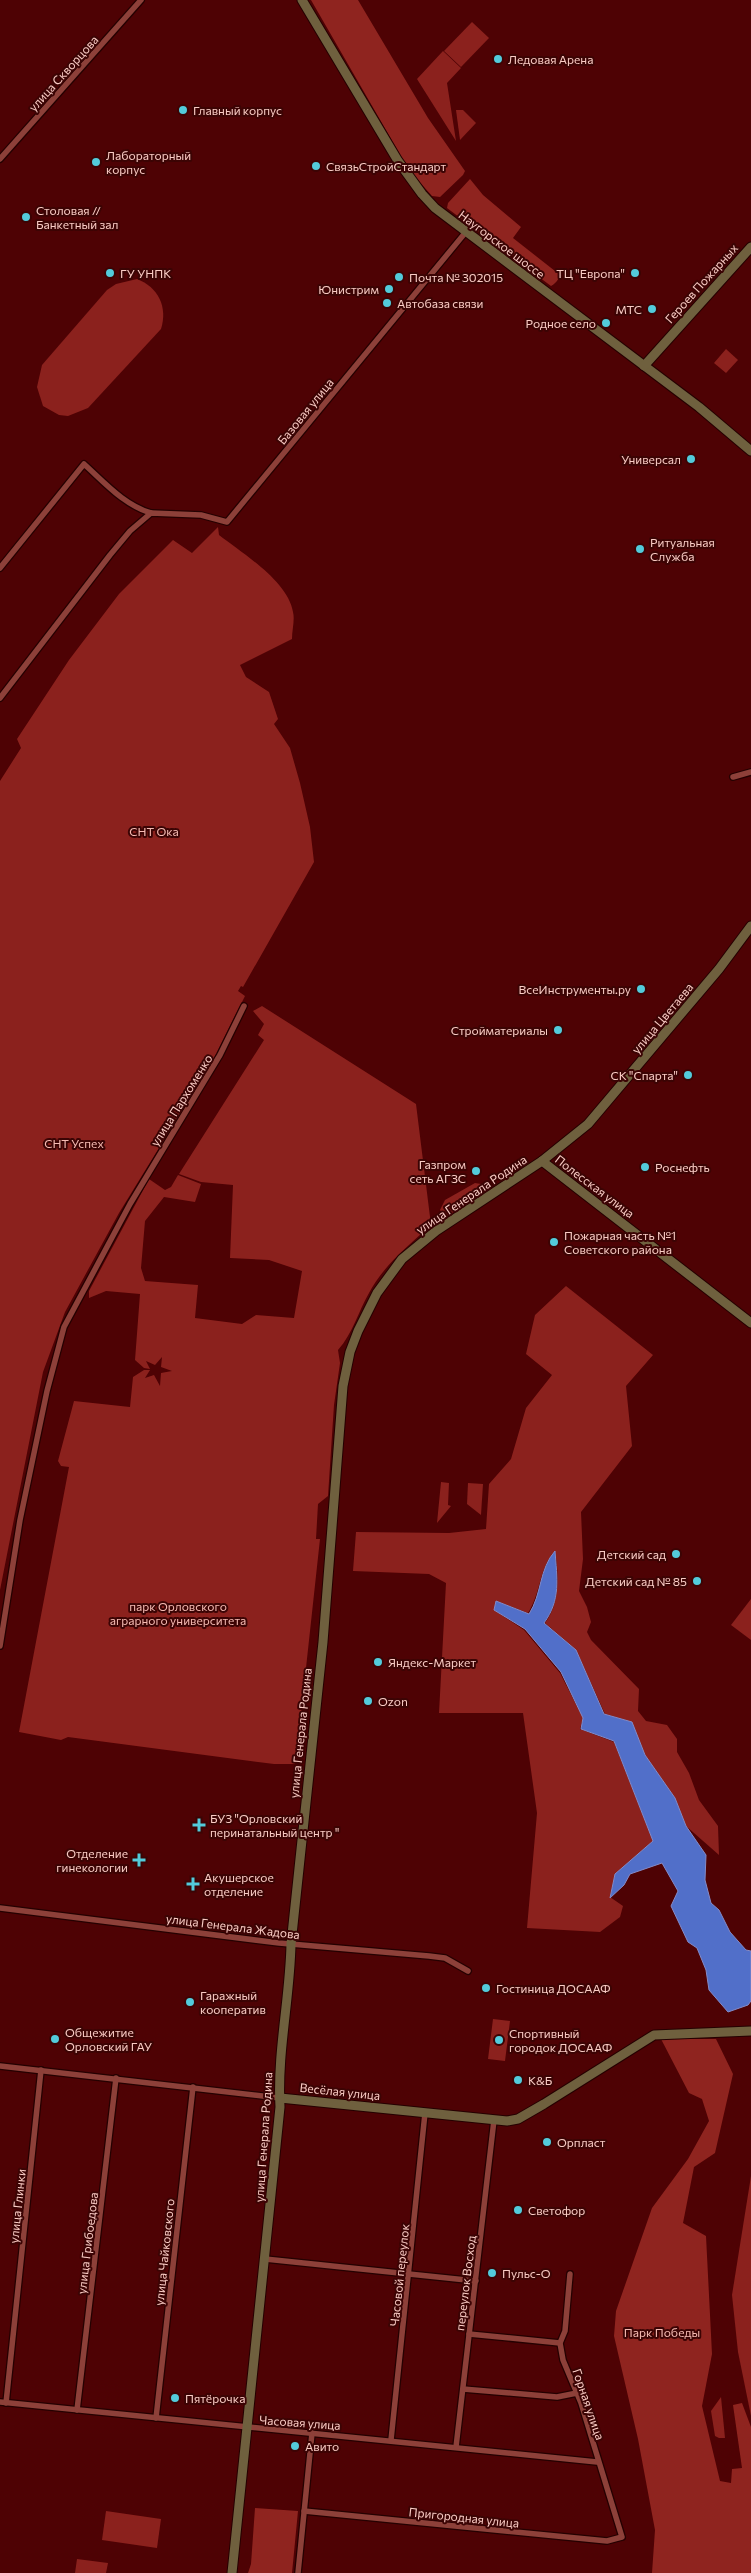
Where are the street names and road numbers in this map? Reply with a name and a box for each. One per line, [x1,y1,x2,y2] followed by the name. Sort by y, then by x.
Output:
[25,32,101,114] street label: улица Скворцова
[456,207,548,281] street label: Наугорское шоссе
[662,240,741,326] street label: Героев Пожарных
[274,375,336,447] street label: Базовая улица
[628,980,696,1056] street label: улица Цветаева
[147,1052,215,1148] street label: улица Пархоменко
[413,1152,529,1236] street label: улица Генерала Родина
[553,1152,637,1220] street label: Полесская улица
[286,1667,314,1799] street label: улица Генерала Родина
[165,1911,301,1941] street label: улица Генерала Жадова
[251,2071,275,2203] street label: улица Генерала Родина
[299,2080,381,2102] street label: Весёлая улица
[6,2168,28,2244] street label: улица Глинки
[74,2191,100,2295] street label: улица Грибоедова
[151,2198,177,2306] street label: улица Чайковского
[387,2223,411,2327] street label: Часовой переулок
[452,2234,478,2332] street label: переулок Восход
[570,2366,608,2442] street label: Горная улица
[259,2412,341,2432] street label: Часовая улица
[408,2504,520,2530] street label: Пригородная улица

